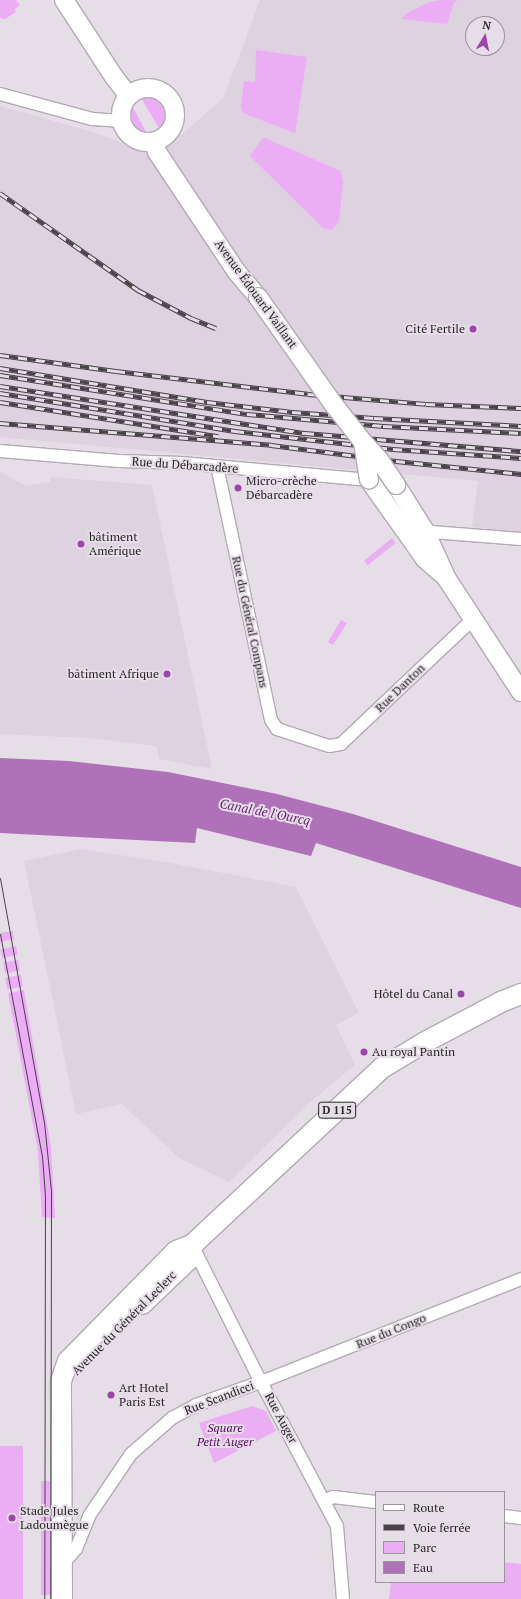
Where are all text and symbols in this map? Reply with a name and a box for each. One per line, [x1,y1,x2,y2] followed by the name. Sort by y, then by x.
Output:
[465,16,505,56] north arrow
[482,18,492,33] text: N
[212,237,300,351] street label: Avenue Édouard Vaillant
[405,322,465,336] place label: Cité Fertile
[468,324,478,334] marker: Cité Fertile
[131,454,239,476] street label: Rue du Débarcadère
[246,474,317,502] place label: Micro-crèche Débarcadère
[233,483,243,493] marker: Micro-crèche Débarcadère
[89,530,141,558] place label: bâtiment Amérique
[76,539,86,549] marker: bâtiment Amérique
[229,555,271,689] street label: Rue du Général Compans
[372,661,428,715] street label: Rue Danton
[67,667,159,681] place label: bâtiment Afrique
[162,669,172,679] marker: bâtiment Afrique
[218,796,312,828] water label: Canal de l'Ourcq
[374,987,453,1001] place label: Hôtel du Canal
[456,989,466,999] marker: Hôtel du Canal
[372,1045,455,1059] place label: Au royal Pantin
[359,1047,369,1057] marker: Au royal Pantin
[318,1101,356,1119] road number: D 115
[69,1268,179,1378] street label: Avenue du Général Leclerc
[354,1310,428,1352] street label: Rue du Congo
[182,1378,256,1418] street label: Rue Scandicci
[119,1381,169,1409] place label: Art Hotel Paris Est
[106,1390,116,1400] marker: Art Hotel Paris Est
[262,1390,300,1446] street label: Rue Auger
[197,1421,253,1449] park label: Square Petit Auger
[375,1491,505,1583] legend
[413,1500,444,1515] text: Route
[20,1504,88,1532] place label: Stade Jules Ladoumègue
[7,1513,17,1523] marker: Stade Jules Ladoumègue
[413,1520,471,1535] text: Voie ferrée
[413,1540,436,1555] text: Parc
[413,1560,433,1575] text: Eau

